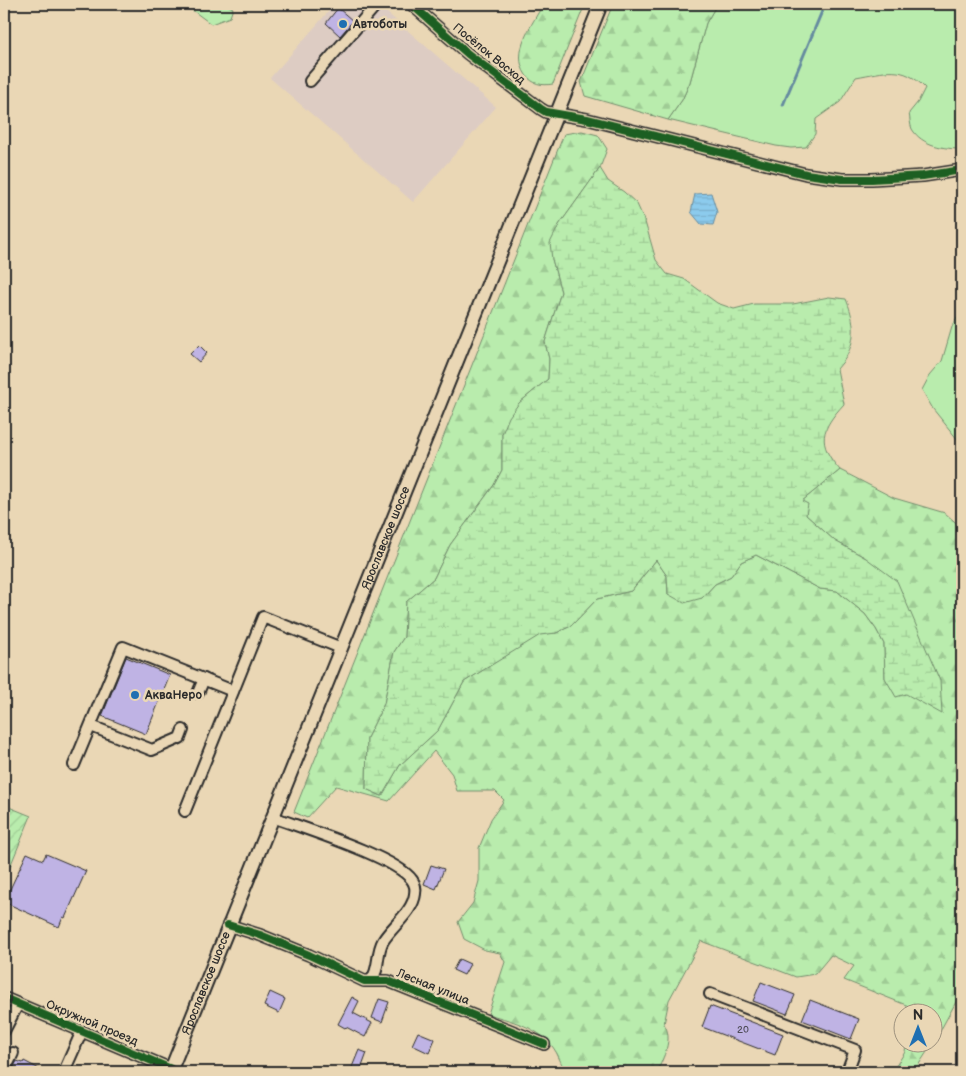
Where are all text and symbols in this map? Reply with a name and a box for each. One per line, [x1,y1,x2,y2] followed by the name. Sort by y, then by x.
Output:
[352,17,407,32] place label: Автоботы
[337,18,349,30] marker: Автоботы
[450,20,529,88] street label: Посёлок Восход
[358,484,413,592] street label: Ярославское шоссе
[144,688,202,703] place label: АкваНеро
[129,689,141,701] marker: АкваНеро
[178,929,234,1037] street label: Ярославское шоссе
[393,965,472,1008] street label: Лесная улица
[44,997,141,1049] street label: Окружной проезд
[894,1004,944,1054] north arrow
[913,1007,923,1024] text: N
[737,1024,749,1036] house number: 20

